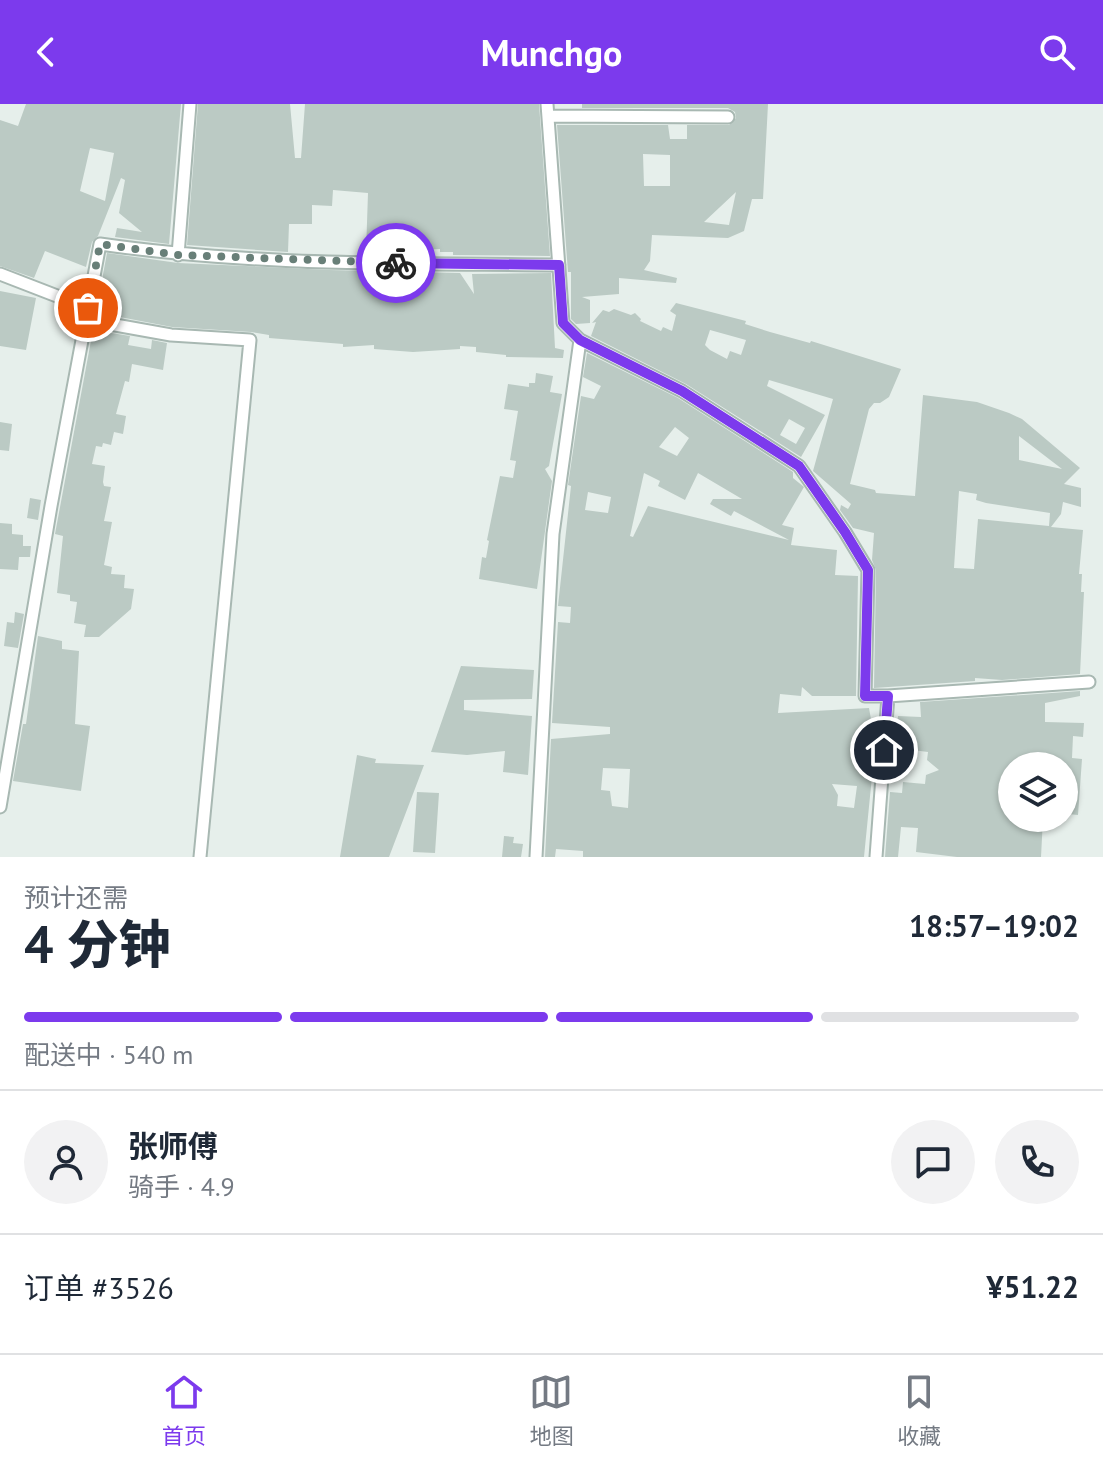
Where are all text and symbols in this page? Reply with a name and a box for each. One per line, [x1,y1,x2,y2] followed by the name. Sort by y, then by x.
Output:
[481,29,622,76] text: Munchgo
[24,30,68,74] icon: back
[1035,30,1079,74] icon: search
[356,223,436,303] courier
[374,241,418,285] icon: bike
[54,274,122,342] pin
[66,286,110,330] icon: bag
[850,716,918,784] pin
[862,728,906,772] icon: home
[998,752,1078,832] map controls
[998,752,1078,832] button: layers
[24,881,128,914] text: 预计还需
[909,906,1079,945] text: 18:57–19:02
[24,910,171,977] text: 4 分钟
[24,1038,193,1071] text: 配送中 · 540 m
[24,1120,108,1204] button: person
[891,1120,975,1204] button: chat
[995,1120,1079,1204] button: phone
[128,1126,218,1165] text: 张师傅
[128,1170,235,1203] text: 骑手 · 4.9
[987,1267,1079,1306] text: ¥51.22
[24,1268,174,1307] text: 订单 #3526
[162,1370,206,1450] tab: 首页
[529,1370,573,1450] tab: 地图
[897,1370,941,1450] tab: 收藏

